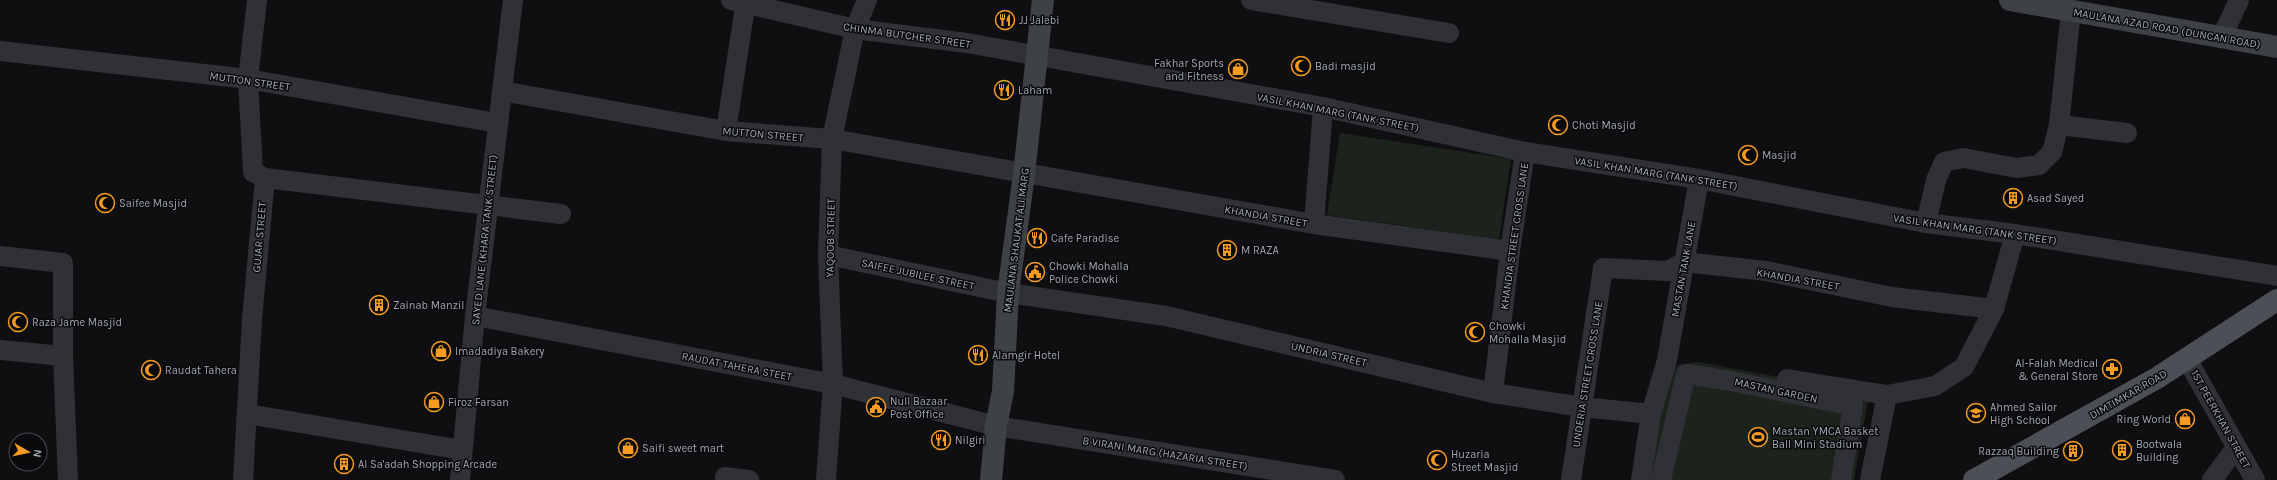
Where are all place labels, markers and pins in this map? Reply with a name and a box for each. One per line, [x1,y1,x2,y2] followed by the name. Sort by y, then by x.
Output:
[994,9,1016,31] restaurant icon: JJ Jalebi
[1019,14,1060,27] place label: JJ Jalebi
[1290,55,1312,77] mosque icon: Badi masjid
[1154,57,1224,83] place label: Fakhar Sports and Fitness
[1227,58,1249,80] shop icon: Fakhar Sports and Fitness
[1315,60,1376,73] place label: Badi masjid
[993,79,1015,101] restaurant icon: Laham
[1018,84,1052,97] place label: Laham
[1547,114,1569,136] mosque icon: Choti Masjid
[1572,119,1636,132] place label: Choti Masjid
[1737,144,1759,166] mosque icon: Masjid
[1762,149,1796,162] place label: Masjid
[2002,187,2024,209] building icon: Asad Sayed
[94,192,116,214] mosque icon: Saifee Masjid
[2027,192,2084,205] place label: Asad Sayed
[119,197,187,210] place label: Saifee Masjid
[1026,227,1048,249] restaurant icon: Cafe Paradise
[1051,232,1120,245] place label: Cafe Paradise
[1216,239,1238,261] building icon: M RAZA
[1241,244,1279,257] place label: M RAZA
[1049,260,1129,286] place label: Chowki Mohalla Police Chowki
[1024,261,1046,283] public building icon: Chowki Mohalla Police Chowki
[368,294,390,316] building icon: Zainab Manzil
[393,299,464,312] place label: Zainab Manzil
[7,311,29,333] mosque icon: Raza Jame Masjid
[32,316,122,329] place label: Raza Jame Masjid
[1489,320,1566,346] place label: Chowki Mohalla Masjid
[1464,321,1486,343] mosque icon: Chowki Mohalla Masjid
[430,340,452,362] shop icon: Imadadiya Bakery
[967,344,989,366] restaurant icon: Alamgir Hotel
[455,345,544,358] place label: Imadadiya Bakery
[992,349,1060,362] place label: Alamgir Hotel
[2015,357,2098,383] place label: Al-Falah Medical & General Store
[2101,358,2123,380] pharmacy icon: Al-Falah Medical & General Store
[140,359,162,381] mosque icon: Raudat Tahera
[165,364,237,377] place label: Raudat Tahera
[423,391,445,413] shop icon: Firoz Farsan
[890,395,947,421] place label: Null Bazaar Post Office
[448,396,509,409] place label: Firoz Farsan
[865,396,887,418] public building icon: Null Bazaar Post Office
[1990,401,2057,427] place label: Ahmed Sailor High School
[1965,402,1987,424] school or university icon: Ahmed Sailor High School
[2174,408,2196,430] shop icon: Ring World
[2116,413,2171,426] place label: Ring World
[1772,425,1878,451] place label: Mastan YMCA Basket Ball Mini Stadium
[1747,426,1769,448] sports icon: Mastan YMCA Basket Ball Mini Stadium
[930,429,952,451] restaurant icon: Nilgiri
[955,434,986,447] place label: Nilgiri
[617,437,639,459] shop icon: Saifi sweet mart
[2136,438,2182,464] place label: Bootwala Building
[2111,439,2133,461] building icon: Bootwala Building
[2062,440,2084,462] building icon: Razzaq Building
[642,442,724,455] place label: Saifi sweet mart
[1978,445,2060,458] place label: Razzaq Building
[1451,448,1518,474] place label: Huzaria Street Masjid
[1426,449,1448,471] mosque icon: Huzaria Street Masjid
[333,453,355,475] building icon: Al Sa'adah Shopping Arcade
[358,458,498,471] place label: Al Sa'adah Shopping Arcade

